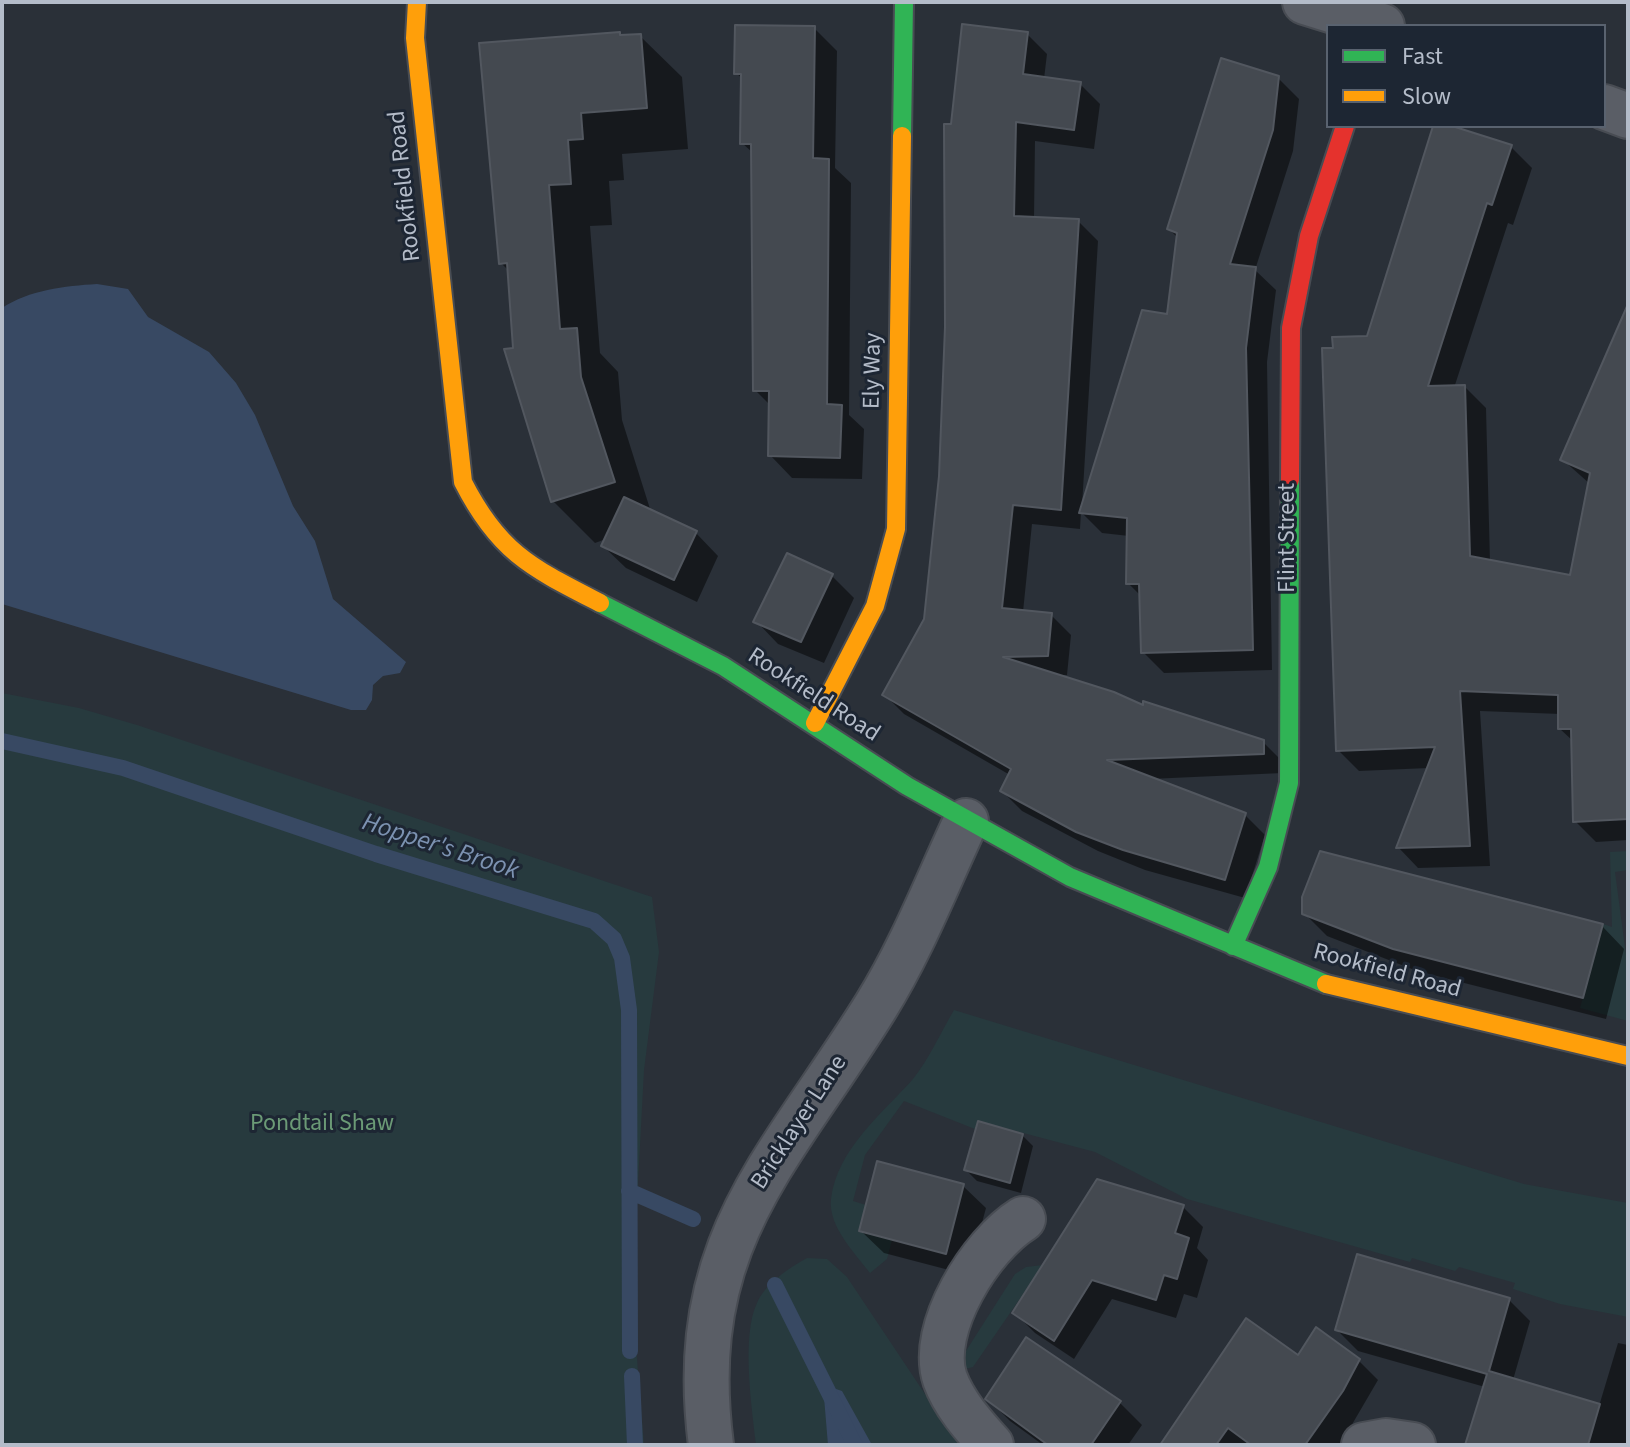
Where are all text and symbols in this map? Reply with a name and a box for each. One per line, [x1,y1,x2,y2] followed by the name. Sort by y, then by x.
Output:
[1326,24,1606,128] legend
[1402,39,1443,74] text: Fast
[1402,79,1451,114] text: Slow
[384,109,428,263] street label: Rookfield Road
[859,332,889,410] street label: Ely Way
[1275,483,1303,593] street label: Flint Street
[741,643,885,749] street label: Rookfield Road
[358,808,522,888] water label: Hopper's Brook
[1310,938,1464,1006] street label: Rookfield Road
[746,1050,854,1196] street label: Bricklayer Lane
[250,1111,394,1139] park label: Pondtail Shaw

